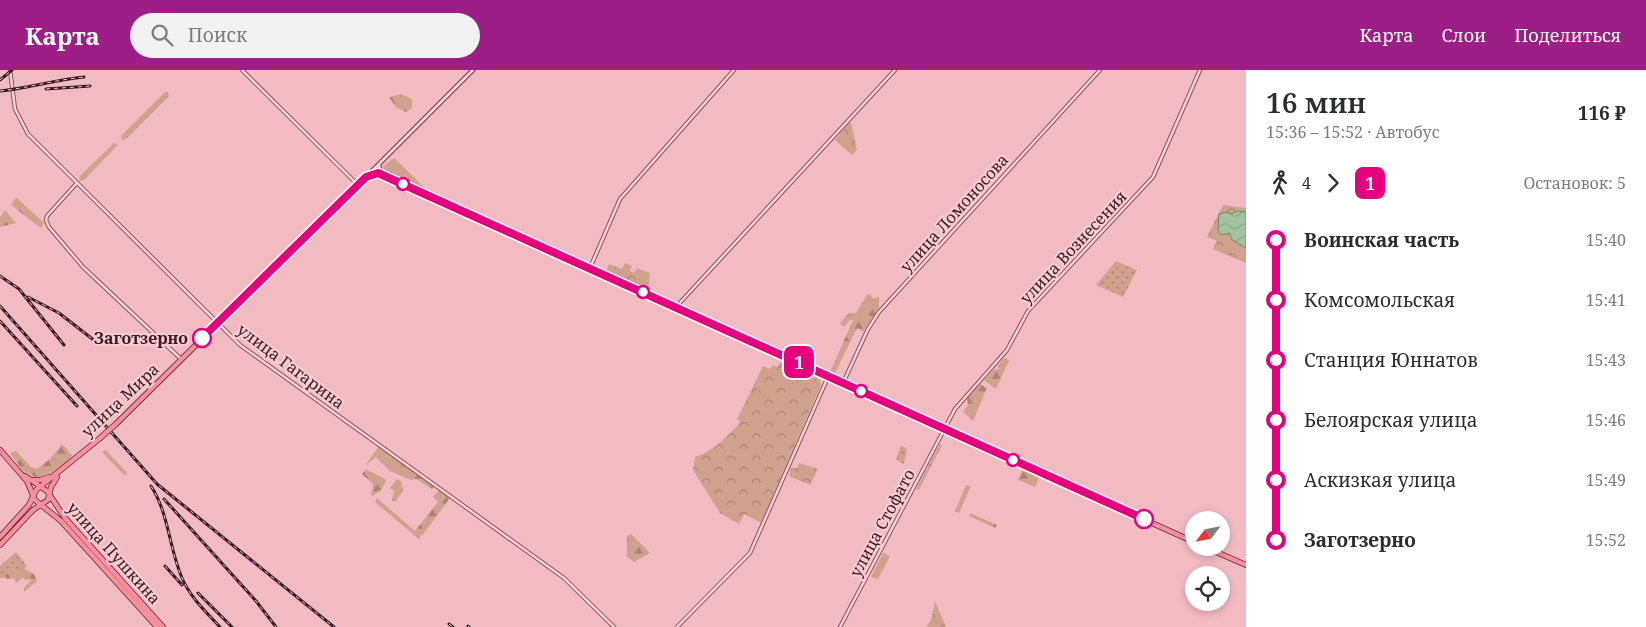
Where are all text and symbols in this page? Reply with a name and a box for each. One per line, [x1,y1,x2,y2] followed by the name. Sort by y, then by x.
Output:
[130,13,480,58] search box
[25,19,100,52] text: Карта
[148,21,176,49] icon: search
[188,22,247,48] text: Поиск
[1359,23,1414,47] text: Карта
[1442,23,1486,47] text: Слои
[1514,23,1621,47] text: Поделиться
[1266,83,1366,121] text: 16 мин
[1578,100,1626,126] text: 116 ₽
[1266,121,1440,143] text: 15:36 – 15:52 · Автобус
[895,149,1013,277] street label: улица Ломоносова
[1266,169,1294,197] icon: walk
[1319,169,1347,197] icon: forward
[1365,171,1375,195] text: 1
[1302,172,1311,194] text: 4
[1523,172,1626,194] text: Остановок: 5
[396,177,410,191] unlabelled marker
[1015,186,1131,308] street label: улица Вознесения
[1304,227,1459,253] text: Воинская часть
[1586,229,1626,251] text: 15:40
[636,285,650,299] unlabelled marker
[1304,287,1455,313] text: Комсомольская
[1586,289,1626,311] text: 15:41
[233,318,349,414] street label: улица Гагарина
[94,327,188,349] place label: Заготзерно
[192,328,212,348] marker: Заготзерно
[783,346,815,378] line badge: 1
[1304,347,1478,373] text: Станция Юннатов
[1586,349,1626,371] text: 15:43
[794,350,804,374] text: 1
[76,358,164,442] street label: улица Мира
[854,384,868,398] unlabelled marker
[1304,407,1478,433] text: Белоярская улица
[1586,409,1626,431] text: 15:46
[1006,453,1020,467] unlabelled marker
[844,465,920,581] street label: улица Стофато
[1304,467,1456,493] text: Аскизкая улица
[1586,469,1626,491] text: 15:49
[62,497,166,609] street label: улица Пушкина
[1134,509,1154,529] unlabelled marker
[1185,511,1230,556] north arrow
[1185,511,1230,611] map controls
[1304,527,1416,553] text: Заготзерно
[1586,529,1626,551] text: 15:52
[1185,566,1230,611] button: locate

